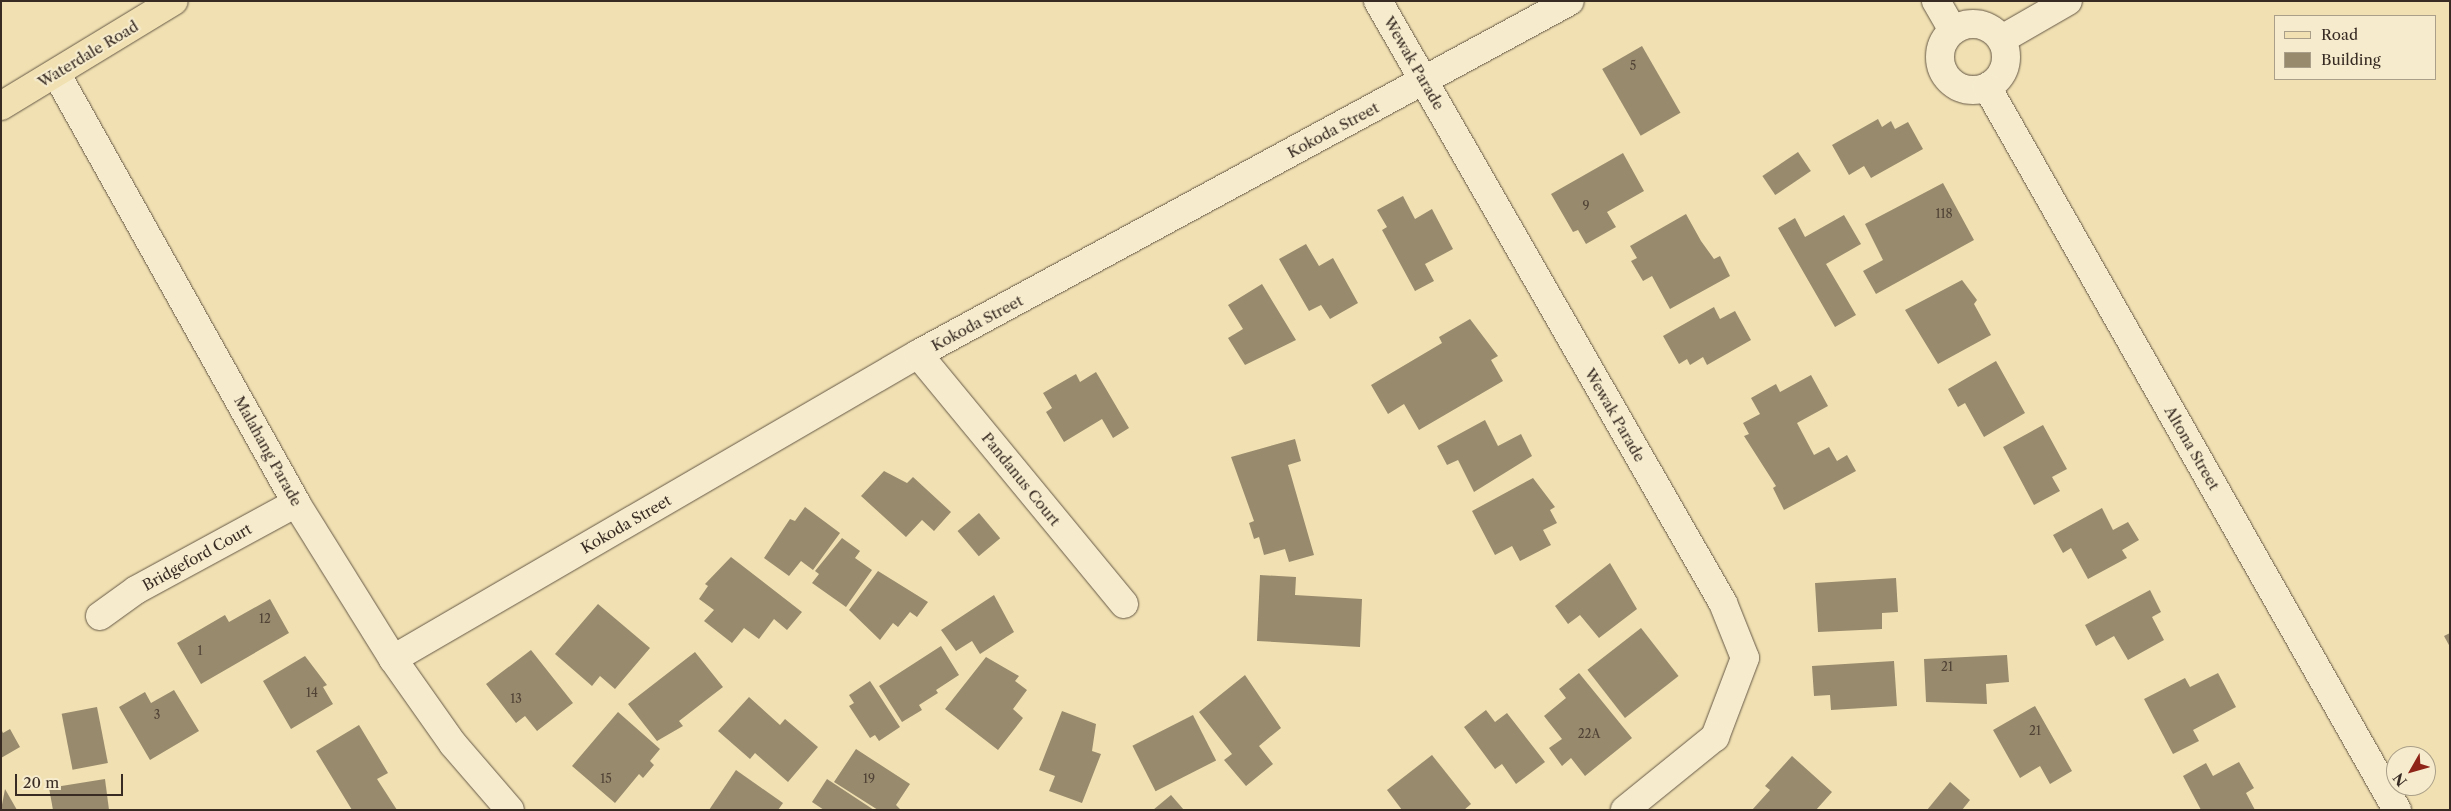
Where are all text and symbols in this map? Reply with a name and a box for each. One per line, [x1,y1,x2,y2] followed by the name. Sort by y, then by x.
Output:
[1380,13,1448,113] street label: Wewak Parade
[2274,15,2436,80] legend
[35,17,141,91] street label: Waterdale Road
[2321,25,2358,44] text: Road
[2321,50,2381,69] text: Building
[1630,59,1636,73] house number: 5
[1284,98,1382,162] street label: Kokoda Street
[1582,199,1590,213] house number: 9
[1935,207,1953,221] house number: 118
[928,291,1026,355] street label: Kokoda Street
[1581,365,1649,465] street label: Wewak Parade
[230,393,306,509] street label: Malahang Parade
[2161,403,2223,493] street label: Altona Street
[978,429,1064,529] street label: Pandanus Court
[578,491,674,557] street label: Kokoda Street
[139,520,255,594] street label: Bridgeford Court
[259,612,271,626] house number: 12
[197,644,203,658] house number: 1
[1941,660,1953,674] house number: 21
[306,686,318,700] house number: 14
[510,692,522,706] house number: 13
[154,708,160,722] house number: 3
[2029,724,2041,738] house number: 21
[1578,727,1600,741] house number: 22A
[2386,746,2436,796] north arrow
[18,764,125,796] scale bar
[2389,769,2411,790] text: N
[600,772,612,786] house number: 15
[863,772,875,786] house number: 19
[23,773,59,792] text: 20 m

